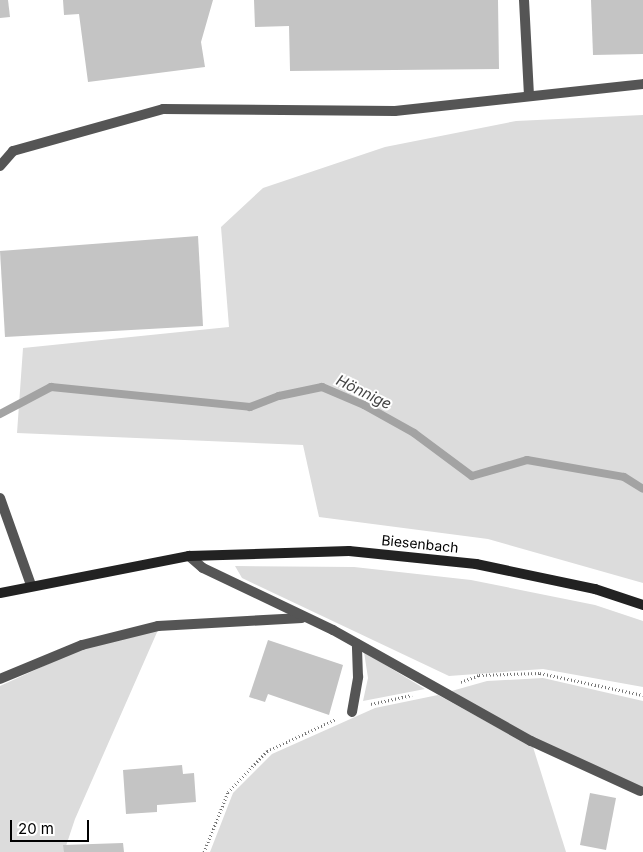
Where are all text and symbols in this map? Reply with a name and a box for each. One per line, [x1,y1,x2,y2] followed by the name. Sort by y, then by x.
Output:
[333,371,395,413] water label: Hönnige
[381,532,459,556] street label: Biesenbach
[12,810,91,842] scale bar
[18,819,54,838] text: 20 m

